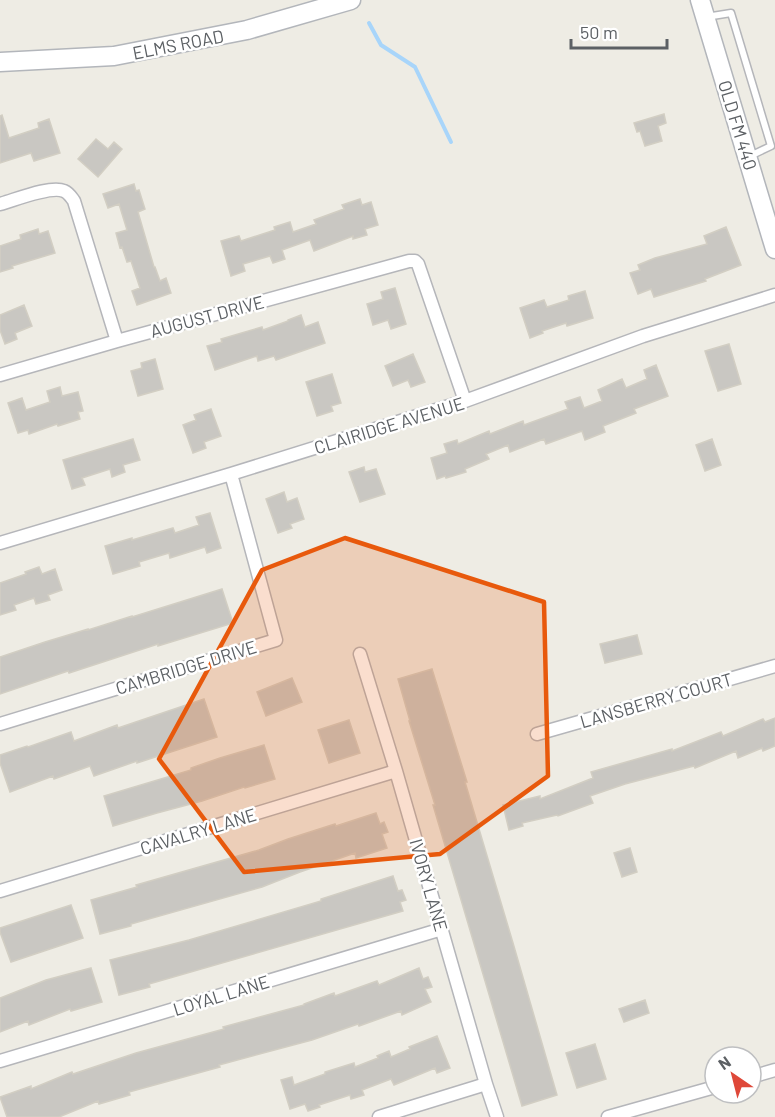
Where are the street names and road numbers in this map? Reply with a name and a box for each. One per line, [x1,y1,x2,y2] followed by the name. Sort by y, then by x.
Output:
[131,24,225,64] street label: ELMS ROAD
[714,77,762,173] street label: OLD FM 440
[148,290,266,342] street label: AUGUST DRIVE
[311,392,467,458] street label: CLAIRIDGE AVENUE
[113,635,259,699] street label: CAMBRIDGE DRIVE
[577,668,735,732] street label: LANSBERRY COURT
[137,803,259,859] street label: CAVALRY LANE
[405,836,453,934] street label: IVORY LANE
[170,970,272,1020] street label: LOYAL LANE

